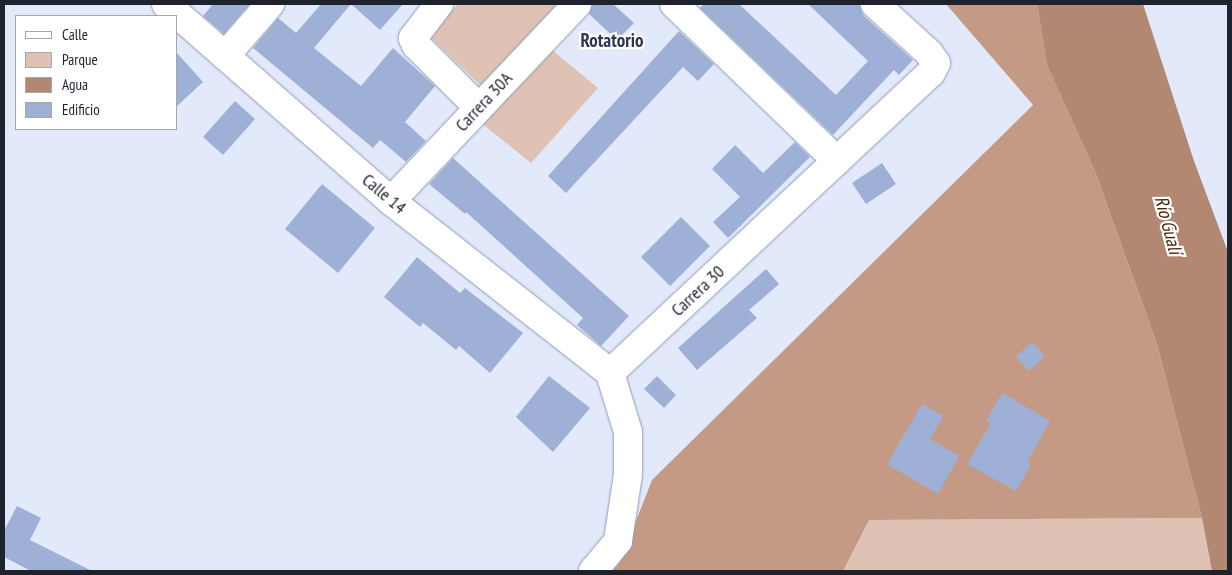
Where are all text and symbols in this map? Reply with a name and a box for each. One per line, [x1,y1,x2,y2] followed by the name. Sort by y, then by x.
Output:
[15,15,178,130] legend
[62,25,88,44] text: Calle
[581,30,643,52] district label: Rotatorio
[62,50,98,69] text: Parque
[451,68,517,136] street label: Carrera 30A
[62,75,88,94] text: Agua
[62,100,100,119] text: Edificio
[358,169,410,219] street label: Calle 14
[1149,193,1187,257] water label: Río Gualí
[667,261,729,321] street label: Carrera 30

